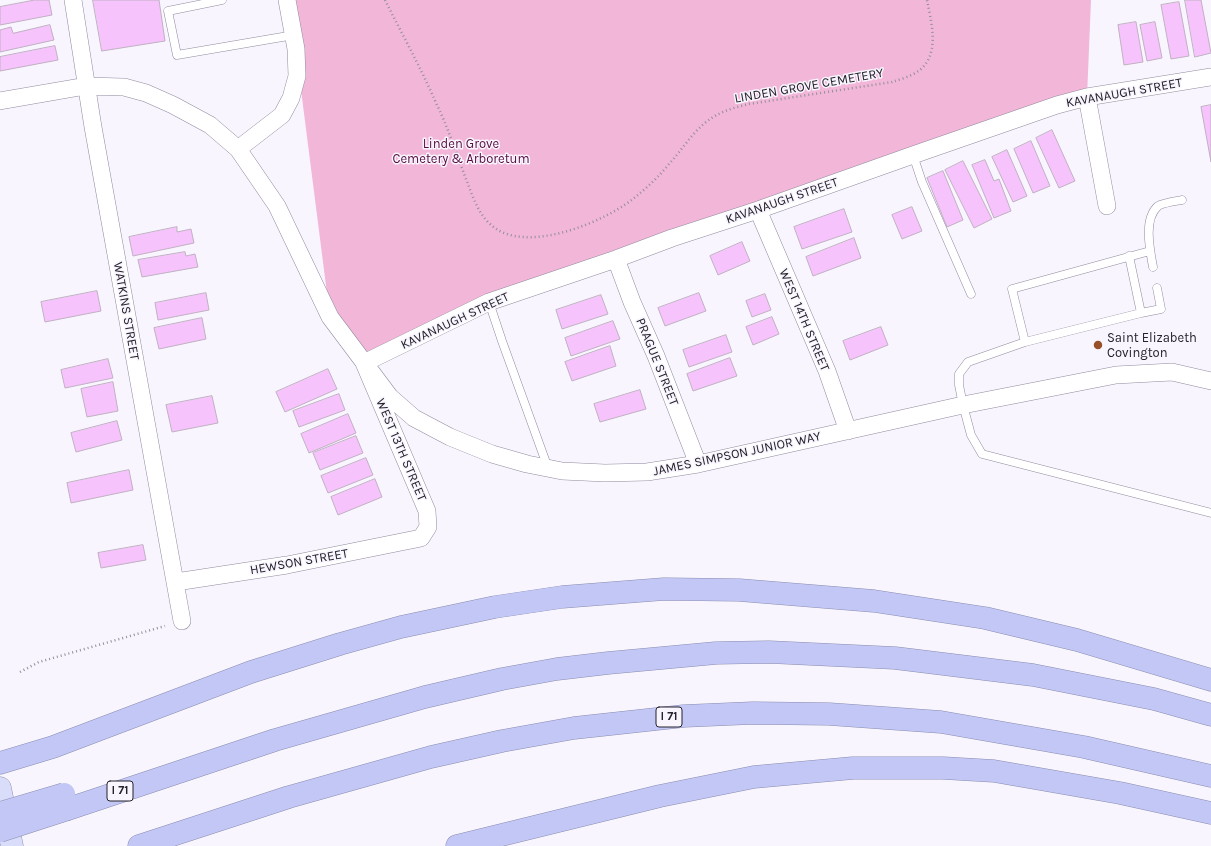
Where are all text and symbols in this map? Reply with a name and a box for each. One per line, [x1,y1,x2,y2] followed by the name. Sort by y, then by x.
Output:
[733,65,885,107] street label: LINDEN GROVE CEMETERY
[1065,75,1183,111] street label: KAVANAUGH STREET
[392,136,530,167] park label: Linden Grove Cemetery & Arboretum
[724,174,840,228] street label: KAVANAUGH STREET
[110,261,142,361] street label: WATKINS STREET
[775,266,833,374] street label: WEST 14TH STREET
[398,289,512,353] street label: KAVANAUGH STREET
[632,316,682,408] street label: PRAGUE STREET
[1107,330,1197,361] place label: Saint Elizabeth Covington
[1092,339,1104,351] marker: Saint Elizabeth Covington
[372,396,430,504] street label: WEST 13TH STREET
[652,429,822,479] street label: JAMES SIMPSON JUNIOR WAY
[249,546,349,578] street label: HEWSON STREET
[656,707,682,727] road number: I 71
[107,781,133,801] road number: I 71

